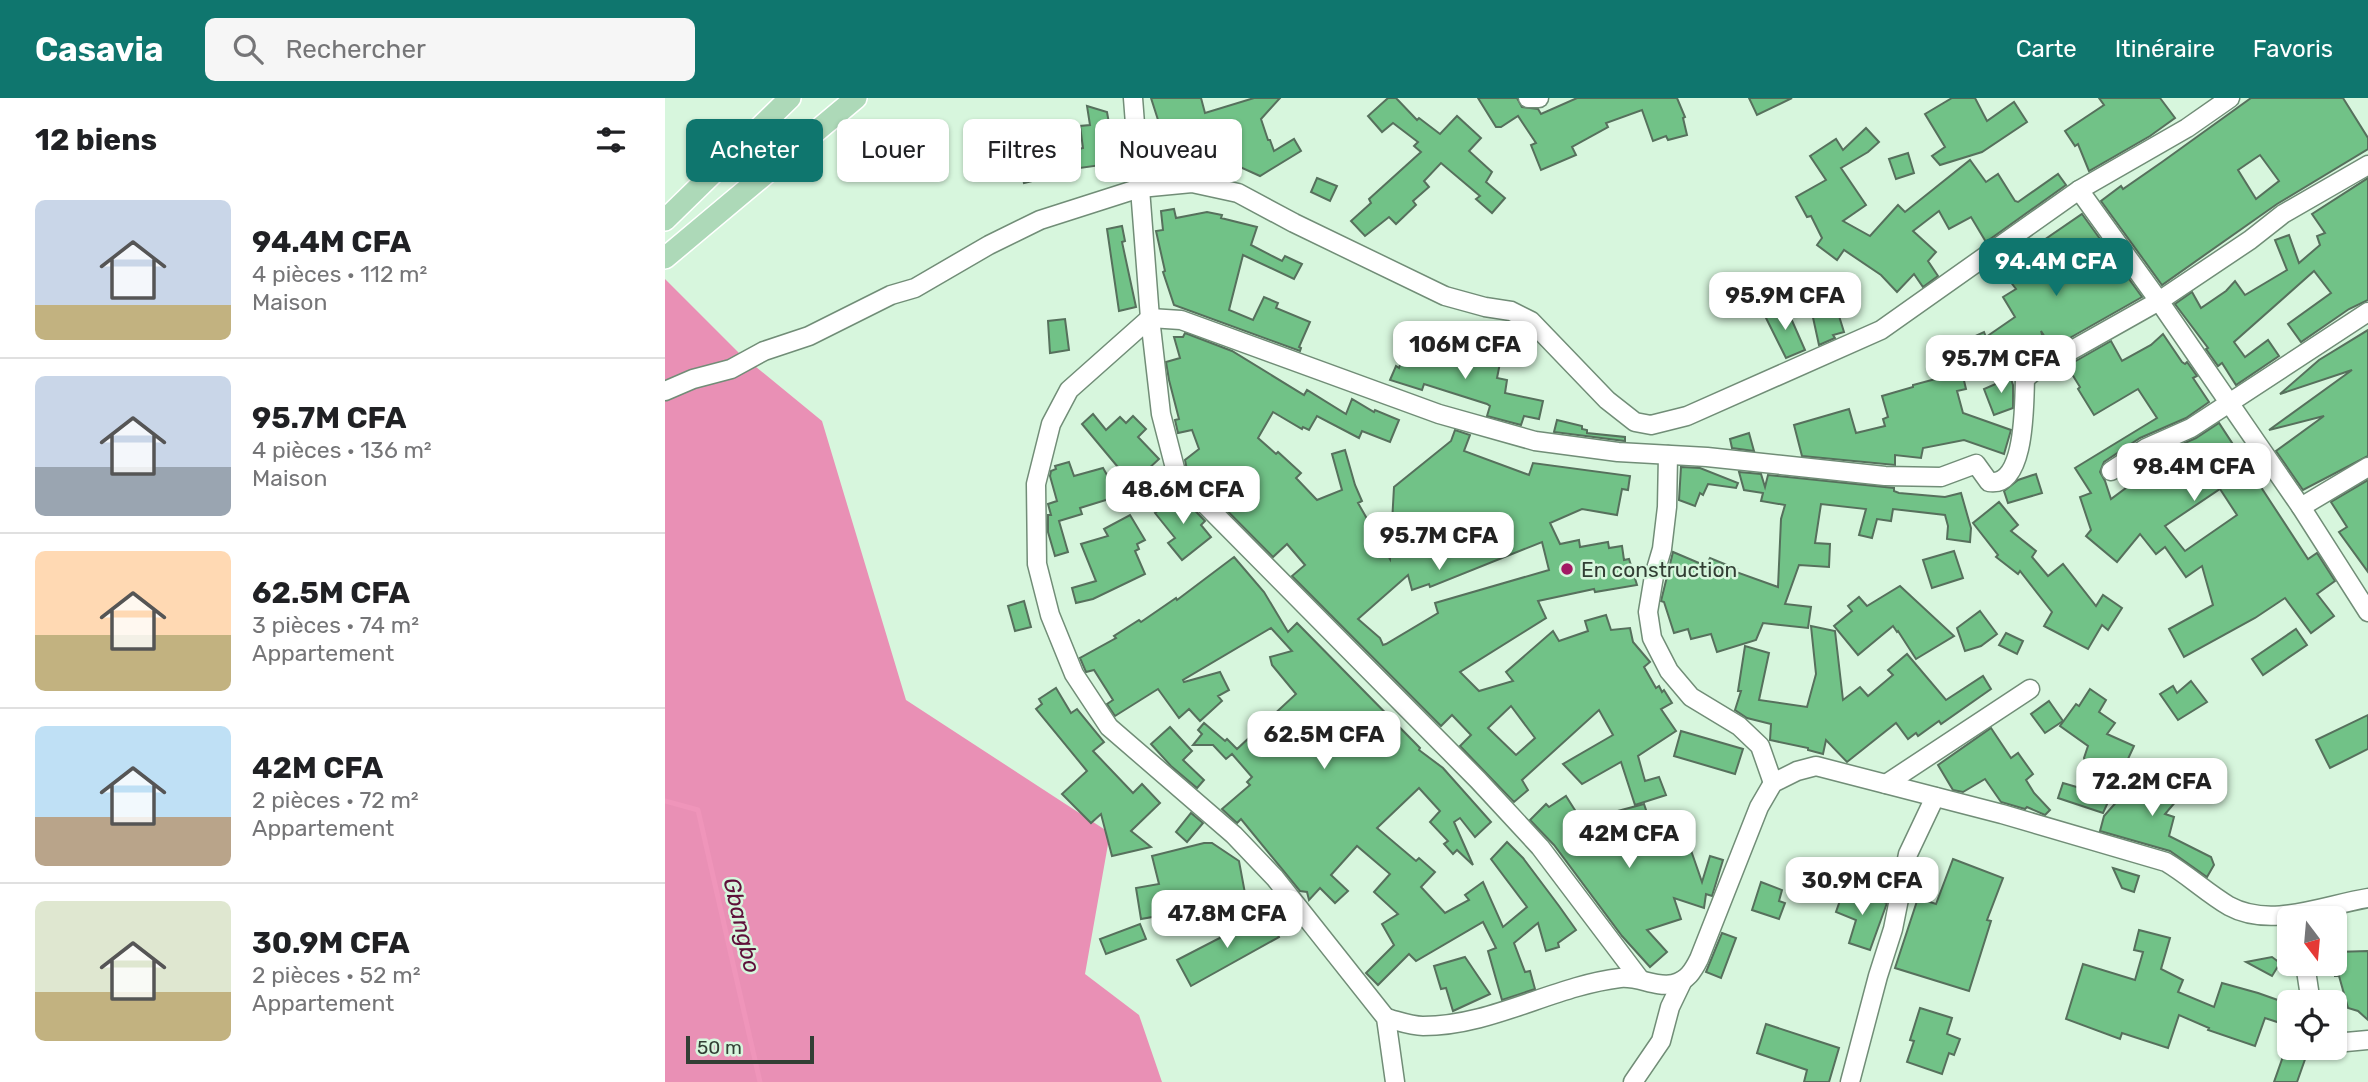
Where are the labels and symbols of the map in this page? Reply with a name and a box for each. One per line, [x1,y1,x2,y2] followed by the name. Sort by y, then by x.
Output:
[1976,238,2136,298] pin: 94.4M CFA
[1705,272,1865,332] pin: 95.9M CFA
[1393,322,1537,381] pin: 106M CFA
[1921,336,2081,395] pin: 95.7M CFA
[2114,444,2274,503] pin: 98.4M CFA
[1103,466,1263,526] pin: 48.6M CFA
[1359,512,1519,572] pin: 95.7M CFA
[1581,557,1737,582] place label: En construction
[1559,561,1575,577] marker: En construction
[1244,712,1404,771] pin: 62.5M CFA
[2072,758,2232,818] pin: 72.2M CFA
[1564,810,1694,870] pin: 42M CFA
[1782,858,1942,917] pin: 30.9M CFA
[717,874,767,976] water label: Gbangbo
[1147,890,1307,950] pin: 47.8M CFA
[2277,906,2347,976] north arrow
[686,1033,814,1065] scale bar

